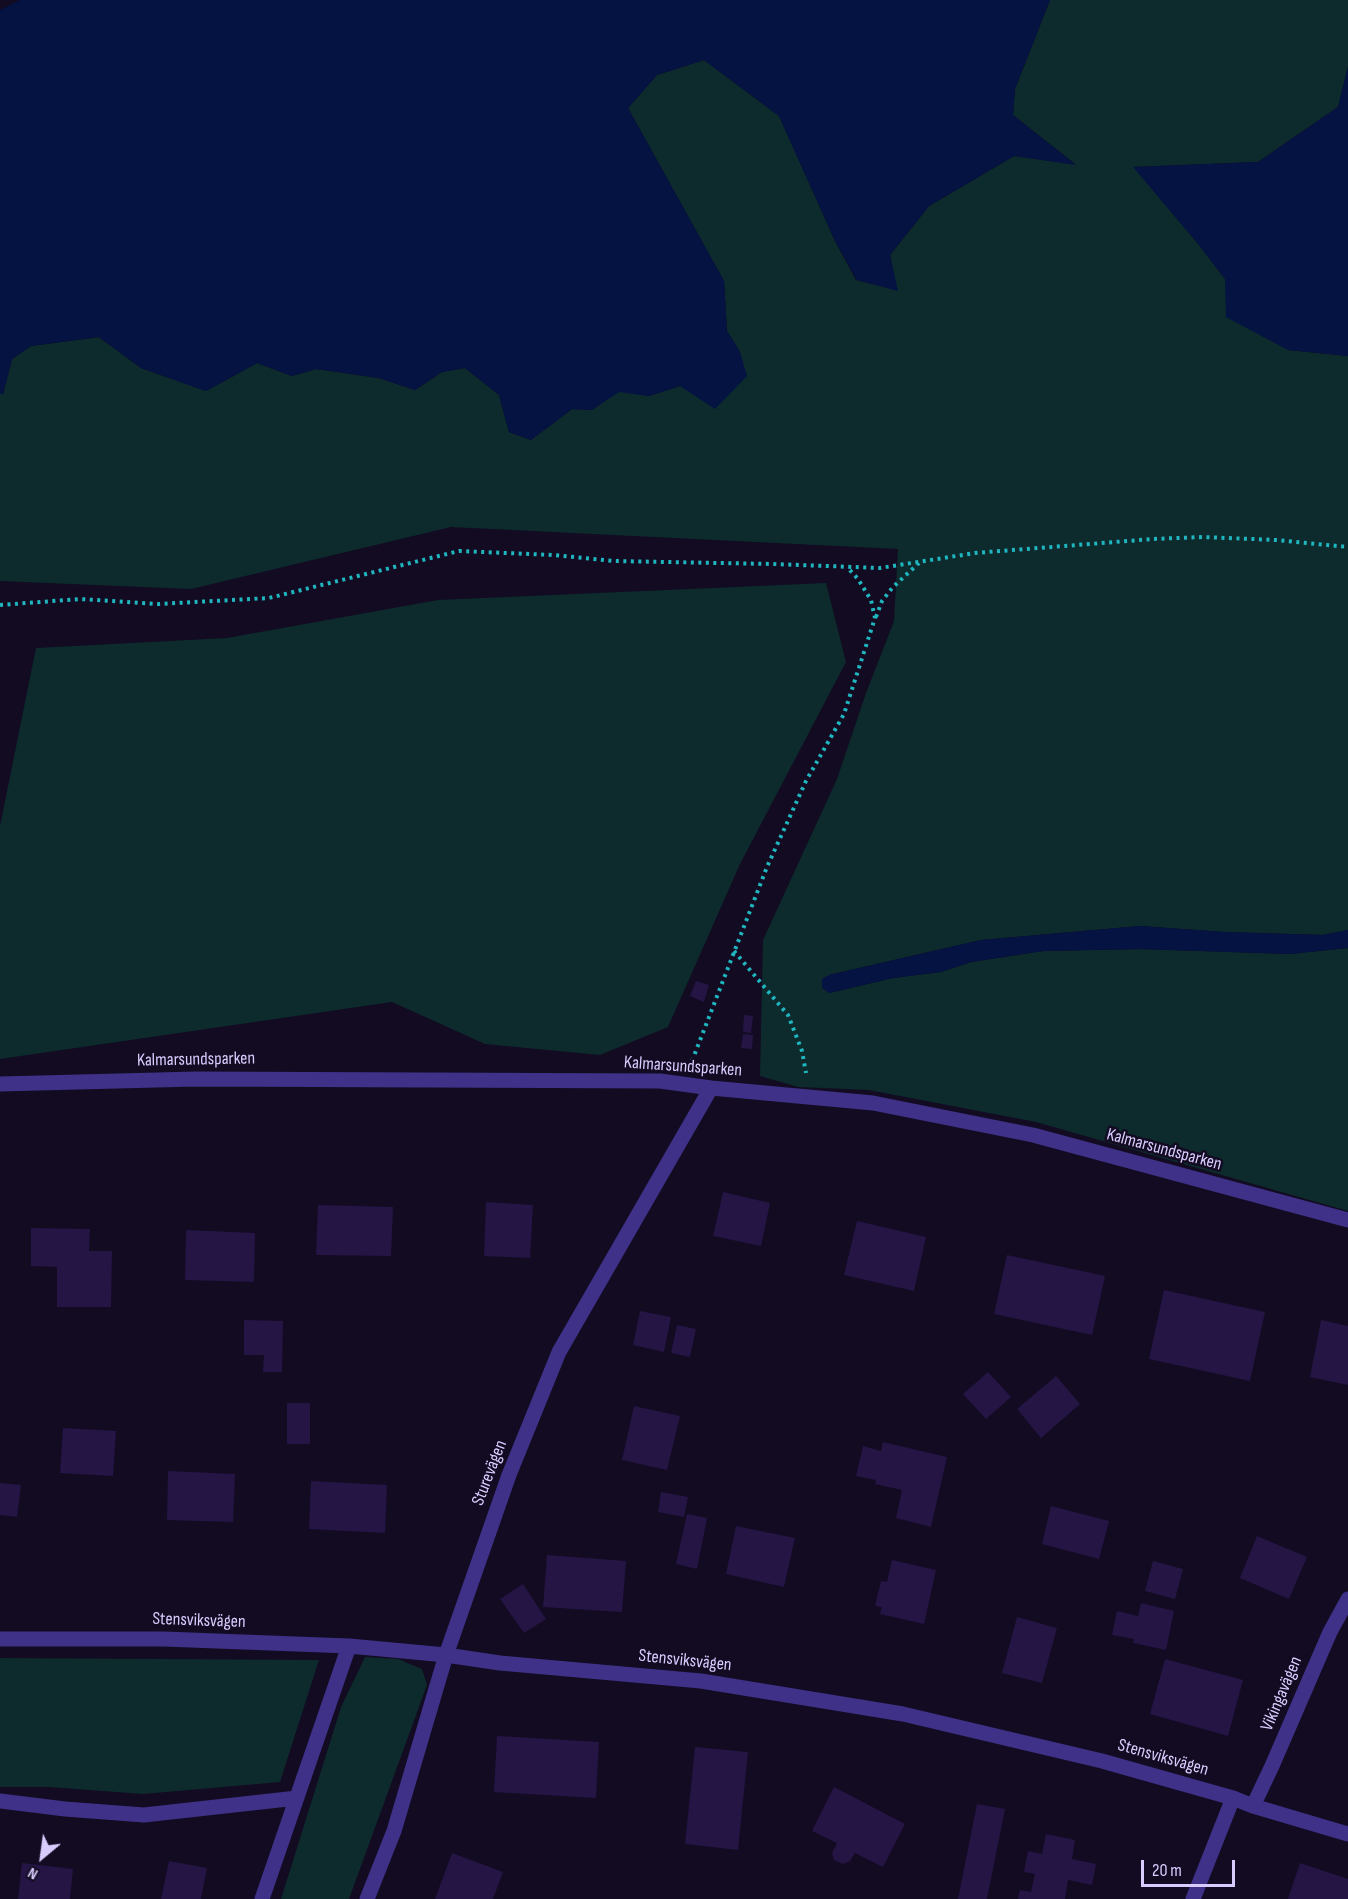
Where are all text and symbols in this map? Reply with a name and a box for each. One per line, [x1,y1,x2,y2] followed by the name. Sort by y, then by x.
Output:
[137,1048,255,1072] street label: Kalmarsundsparken
[623,1052,743,1082] street label: Kalmarsundsparken
[1104,1124,1224,1176] street label: Kalmarsundsparken
[468,1437,512,1509] street label: Sturevägen
[152,1609,246,1633] street label: Stensviksvägen
[637,1645,733,1677] street label: Stensviksvägen
[1257,1654,1307,1734] street label: Vikingavägen
[1115,1735,1211,1781] street label: Stensviksvägen
[12,1827,72,1887] north arrow
[1144,1848,1238,1886] scale bar
[1152,1860,1182,1881] text: 20 m
[25,1863,41,1884] text: N

